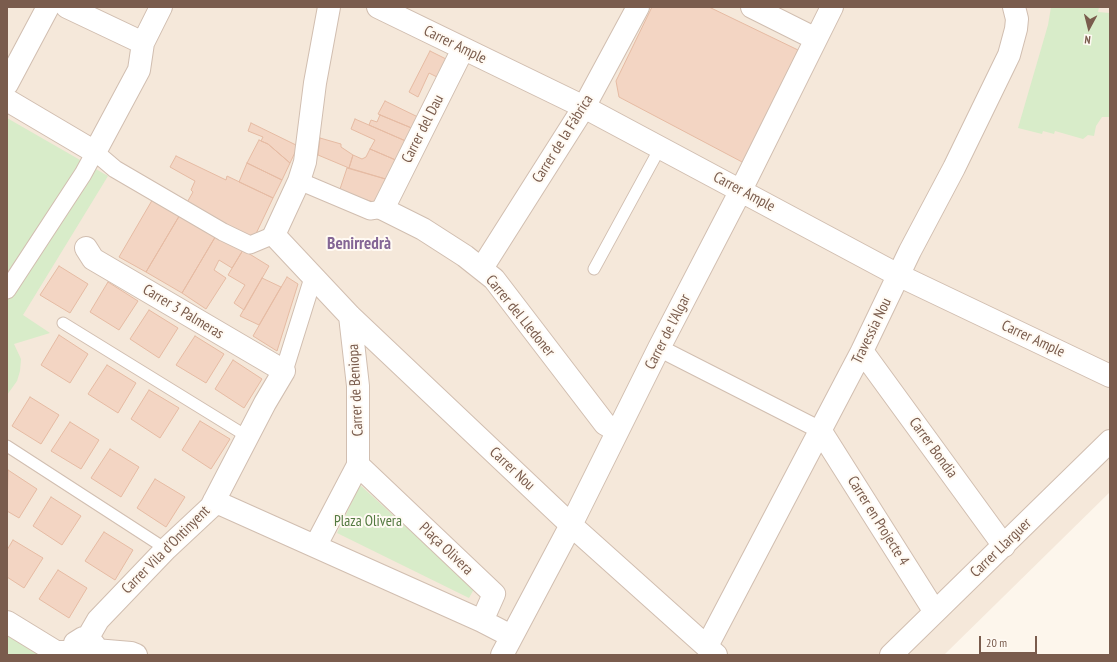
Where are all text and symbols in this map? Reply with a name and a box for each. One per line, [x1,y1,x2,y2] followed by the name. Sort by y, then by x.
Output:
[1069,8,1109,48] north arrow
[421,22,489,68] street label: Carrer Ample
[1084,33,1091,47] text: N
[398,92,448,166] street label: Carrer del Dau
[529,92,597,186] street label: Carrer de la Fábrica
[710,168,778,216] street label: Carrer Ample
[327,234,391,254] district label: Benirredrà
[482,272,558,360] street label: Carrer del Lledoner
[139,281,227,343] street label: Carrer 3 Palmeras
[641,291,695,373] street label: Carrer de l'Algar
[848,295,896,367] street label: Travessia Nou
[999,317,1067,361] street label: Carrer Ample
[345,343,367,437] street label: Carrer de Beniopa
[905,414,961,482] street label: Carrer Bondia
[486,444,538,494] street label: Carrer Nou
[843,473,913,569] street label: Carrer en Projecte 4
[118,502,214,598] street label: Carrer Vila d'Ontinyent
[334,513,402,531] park label: Plaza Olivera
[967,515,1035,581] street label: Carrer Llarguer
[415,519,477,579] street label: Plaça Olivera
[981,628,1039,654] scale bar
[986,635,1007,650] text: 20 m

